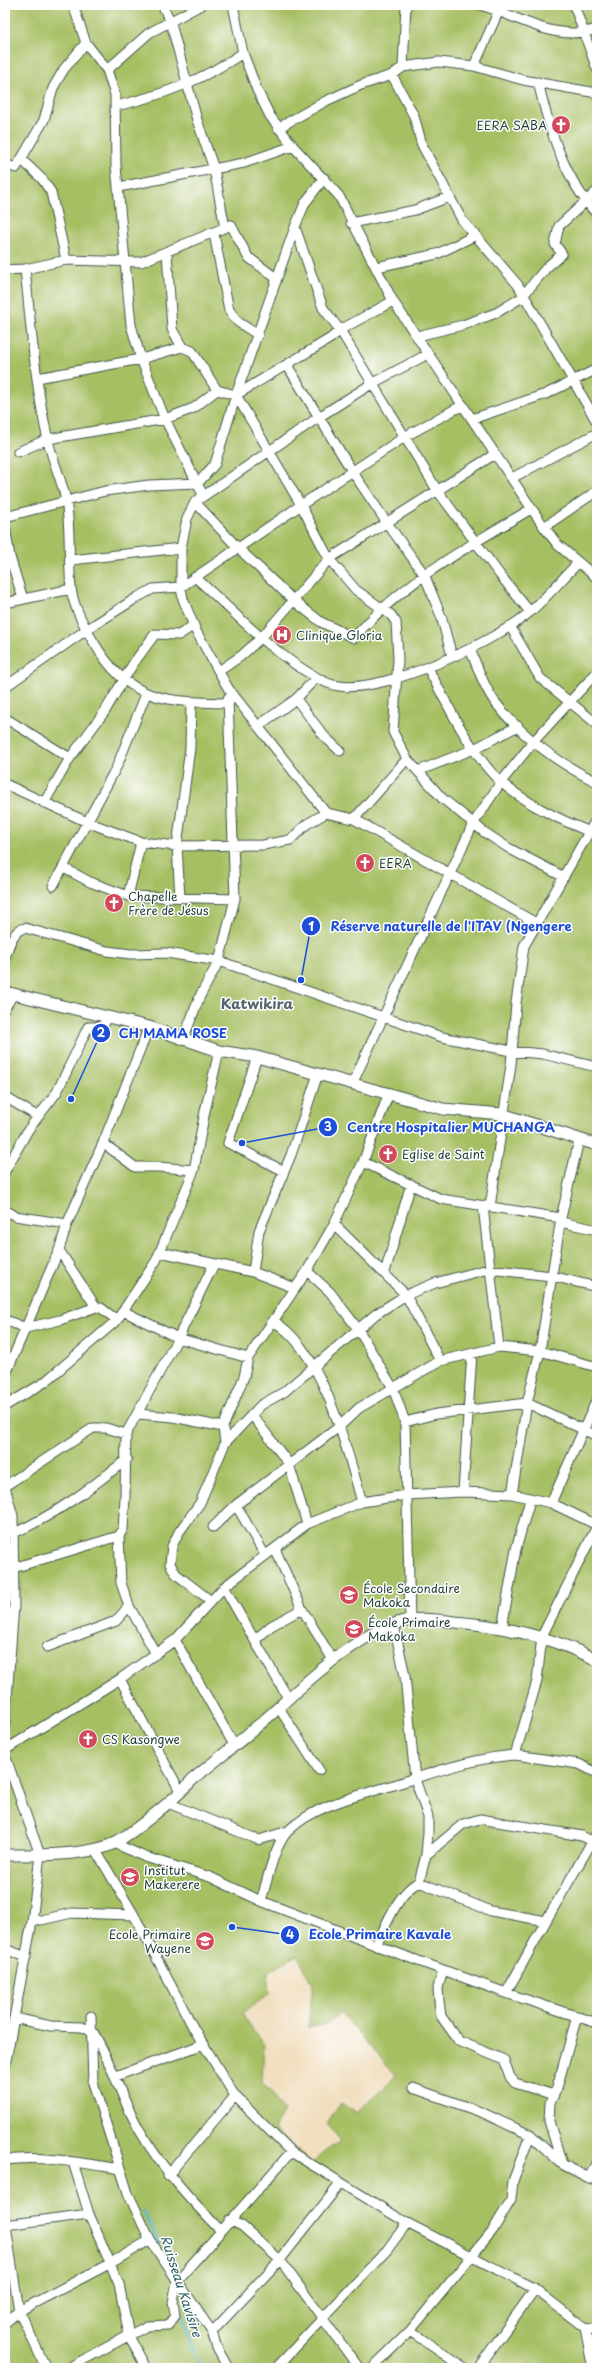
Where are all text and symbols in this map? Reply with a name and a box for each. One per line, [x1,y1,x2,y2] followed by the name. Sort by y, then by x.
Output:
[550,114,572,136] church icon: EERA SABA
[477,116,547,134] place label: EERA SABA
[271,624,293,646] hospital icon: Clinique Gloria
[296,626,383,644] place label: Clinique Gloria
[354,852,376,874] church icon: EERA
[379,854,412,872] place label: EERA
[128,887,209,919] place label: Chapelle Frère de Jésus
[103,892,125,914] church icon: Chapelle Frère de Jésus
[301,914,581,939] callout: Réserve naturelle de l'ITAV (Ngengere
[330,916,572,935] text: Réserve naturelle de l'ITAV (Ngengere
[308,917,314,935] text: 1
[221,993,293,1014] district label: Katwikira
[91,1021,235,1046] callout: CH MAMA ROSE
[97,1023,106,1041] text: 2
[119,1023,227,1042] text: CH MAMA ROSE
[318,1115,563,1140] callout: Centre Hospitalier MUCHANGA
[324,1117,332,1135] text: 3
[347,1117,556,1136] text: Centre Hospitalier MUCHANGA
[377,1143,399,1165] church icon: Eglise de Saint
[402,1145,485,1163] place label: Eglise de Saint
[363,1579,460,1611] place label: École Secondaire Makoka
[338,1584,360,1606] school or university icon: École Secondaire Makoka
[368,1613,450,1645] place label: École Primaire Makoka
[343,1618,365,1640] school or university icon: École Primaire Makoka
[77,1728,99,1750] church icon: CS Kasongwe
[102,1730,180,1748] place label: CS Kasongwe
[144,1861,200,1893] place label: Institut Makerere
[119,1866,141,1888] school or university icon: Institut Makerere
[280,1922,460,1947] callout: Ecole Primaire Kavale
[309,1924,452,1943] text: Ecole Primaire Kavale
[109,1925,191,1957] place label: Ecole Primaire Wayene
[286,1925,294,1943] text: 4
[194,1930,216,1952] school or university icon: Ecole Primaire Wayene
[157,2233,208,2340] water label: Ruisseau Kavisire

